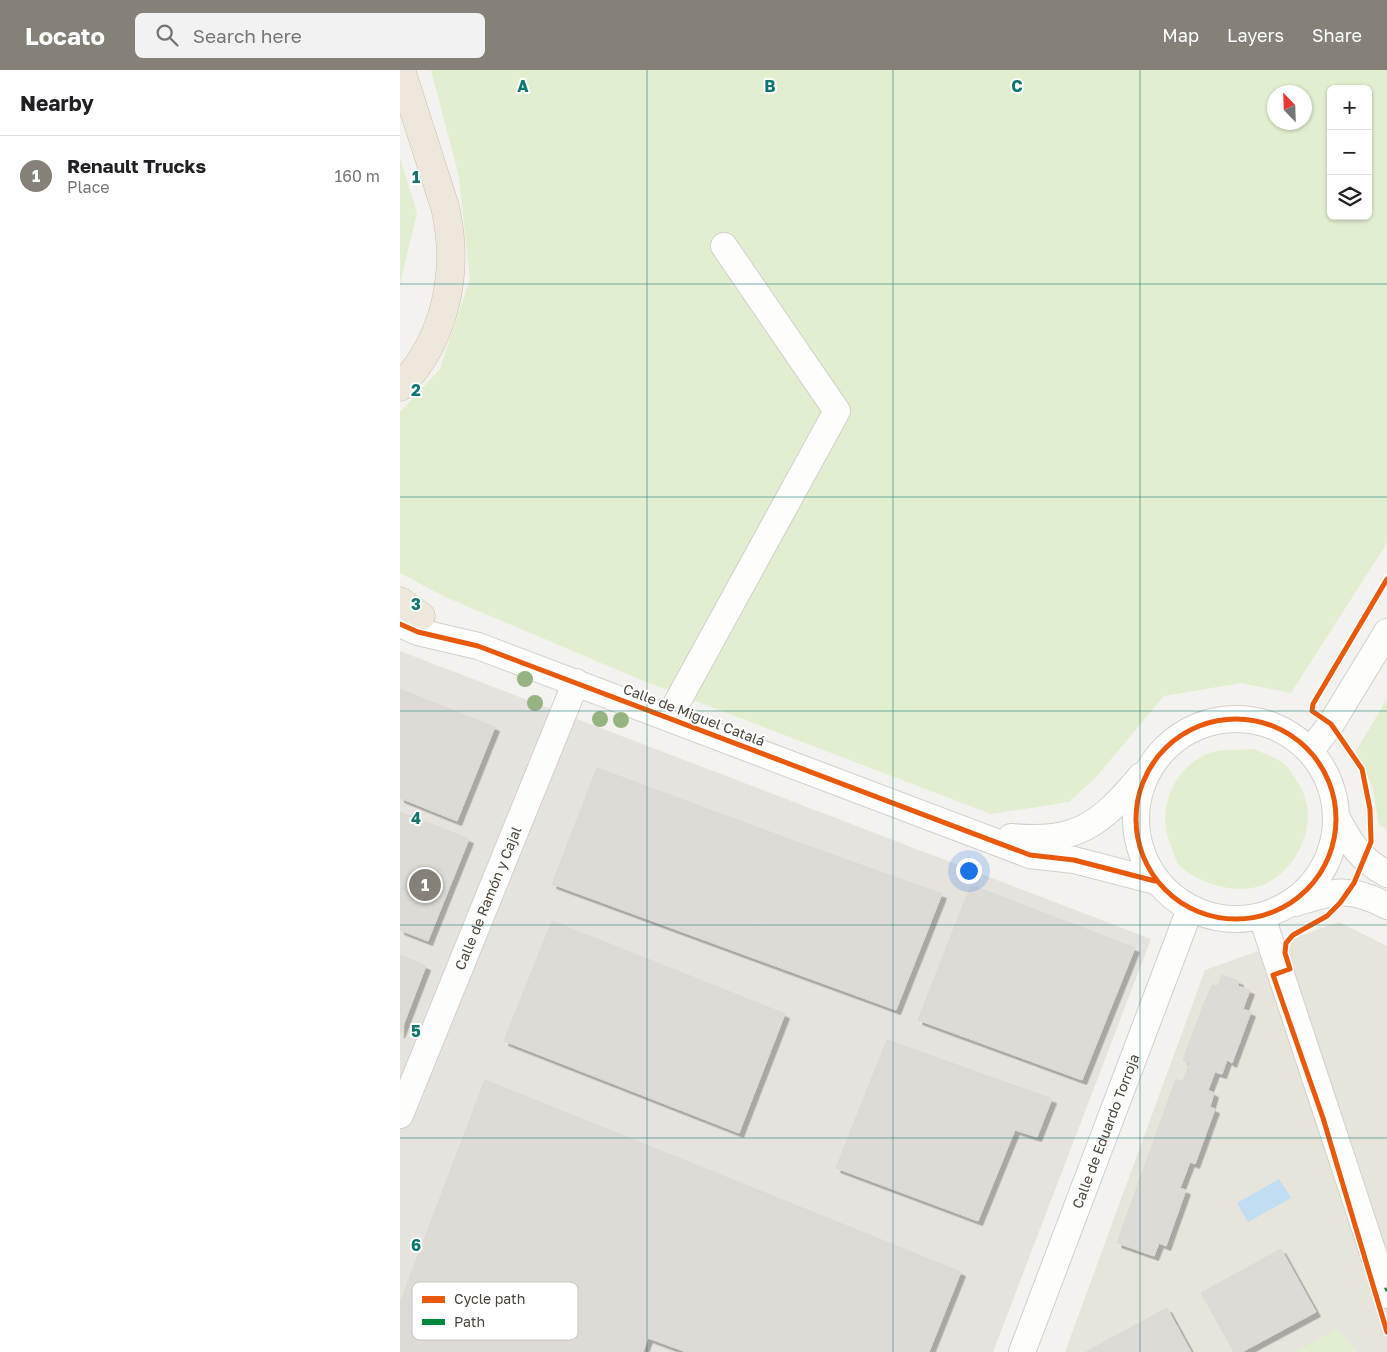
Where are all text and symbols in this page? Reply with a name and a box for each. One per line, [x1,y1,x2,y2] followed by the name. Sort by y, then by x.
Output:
[135,13,485,58] search box
[25,21,105,50] text: Locato
[153,21,181,49] icon: search
[193,24,302,47] text: Search here
[1162,24,1199,46] text: Map
[1227,24,1284,46] text: Layers
[1312,24,1362,46] text: Share
[517,76,529,96] text: A
[764,76,776,96] text: B
[1011,76,1023,96] text: C
[1267,85,1312,130] north arrow
[1327,85,1372,220] map controls
[1327,85,1372,130] button: +
[20,90,94,116] text: Nearby
[1327,130,1372,175] button: −
[67,154,206,177] text: Renault Trucks
[32,166,40,186] text: 1
[334,166,380,186] text: 160 m
[412,167,420,187] text: 1
[1327,175,1372,220] button: layers
[67,177,110,197] text: Place
[411,380,421,400] text: 2
[411,594,421,614] text: 3
[621,680,767,749] street label: Calle de Miguel Catalá
[411,808,421,828] text: 4
[451,824,524,972] street label: Calle de Ramón y Cajal
[956,858,982,884] your location
[409,866,441,904] pin: 1
[411,1021,421,1041] text: 5
[1068,1051,1142,1211] street label: Calle de Eduardo Torroja
[411,1235,421,1255] text: 6
[412,1282,578,1340] legend
[454,1290,525,1307] text: Cycle path
[454,1313,485,1330] text: Path

